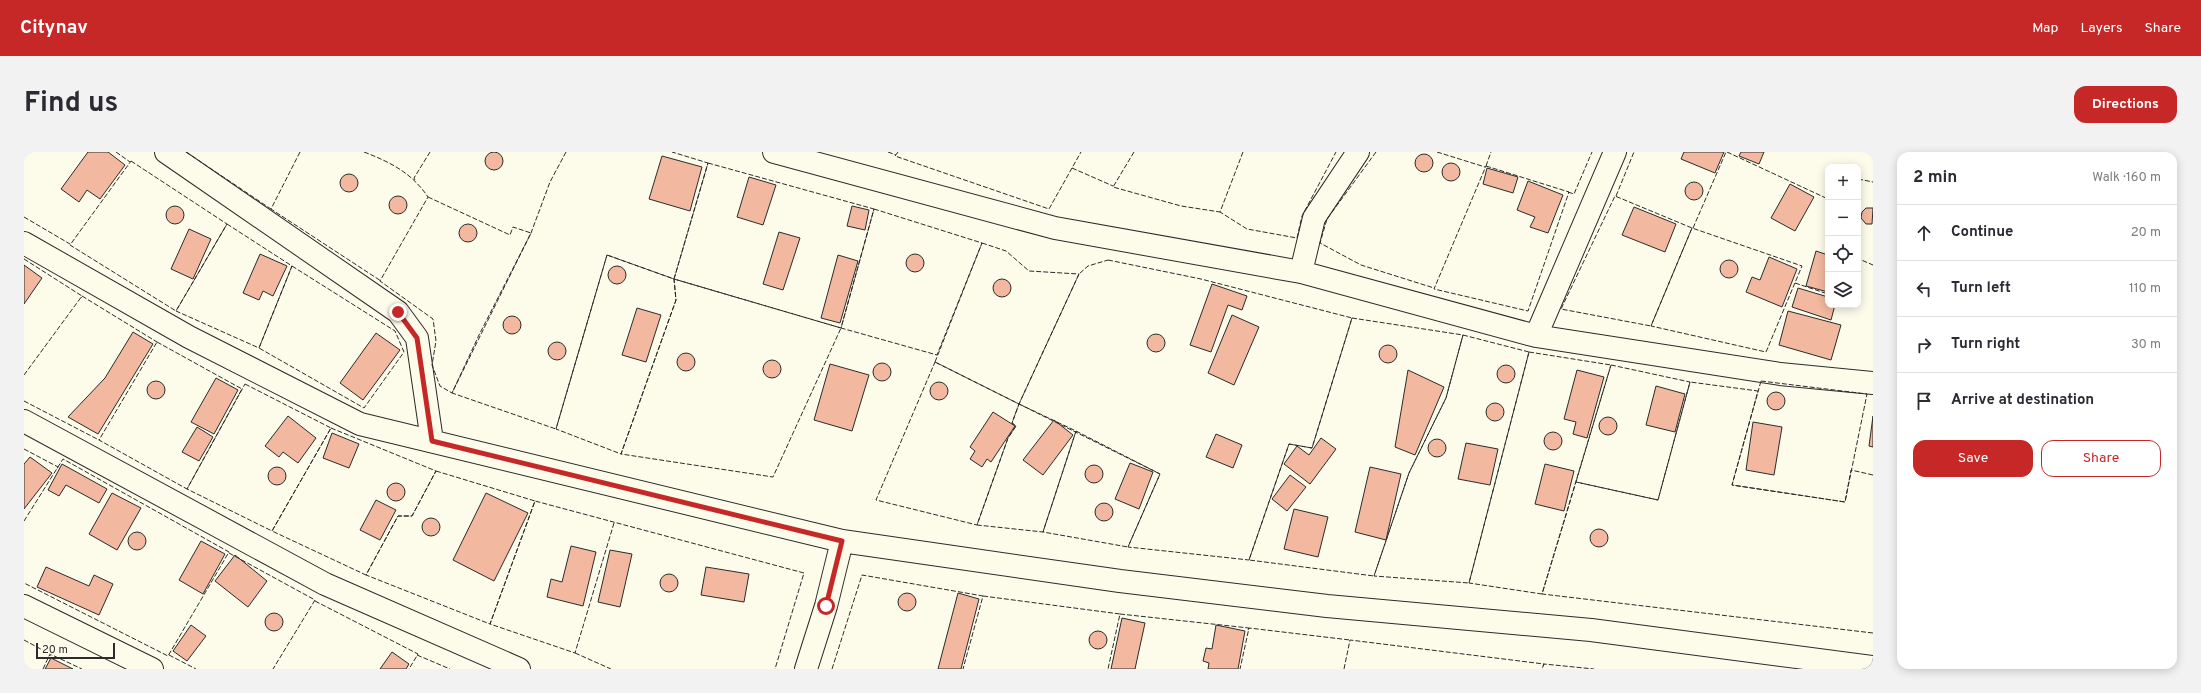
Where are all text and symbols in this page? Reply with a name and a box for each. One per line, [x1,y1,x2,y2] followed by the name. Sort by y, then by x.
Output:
[20,16,88,40] text: Citynav
[2032,20,2058,37] text: Map
[2080,20,2122,37] text: Layers
[2144,20,2181,37] text: Share
[24,86,118,122] text: Find us
[2074,86,2177,123] button: Directions
[1825,164,1861,308] map controls
[1825,164,1861,200] button: +
[1913,167,1957,189] text: 2 min
[2092,170,2161,186] text: Walk · 160 m
[1825,200,1861,236] button: −
[1913,222,1935,244] icon: ahead
[1951,223,2013,242] text: Continue
[2131,225,2161,241] text: 20 m
[1825,236,1861,272] button: locate
[1825,272,1861,308] button: layers
[1913,278,1935,300] icon: left
[1951,279,2011,298] text: Turn left
[2129,281,2161,297] text: 110 m
[389,303,407,321] route end
[1913,334,1935,356] icon: right
[1951,335,2020,354] text: Turn right
[2131,337,2161,353] text: 30 m
[1913,390,1935,412] icon: arrive
[1951,391,2094,410] text: Arrive at destination
[1913,440,2033,477] button: Save
[2041,440,2161,477] button: Share
[817,597,835,615] route start
[36,641,115,660] scale bar
[42,643,68,657] text: 20 m

